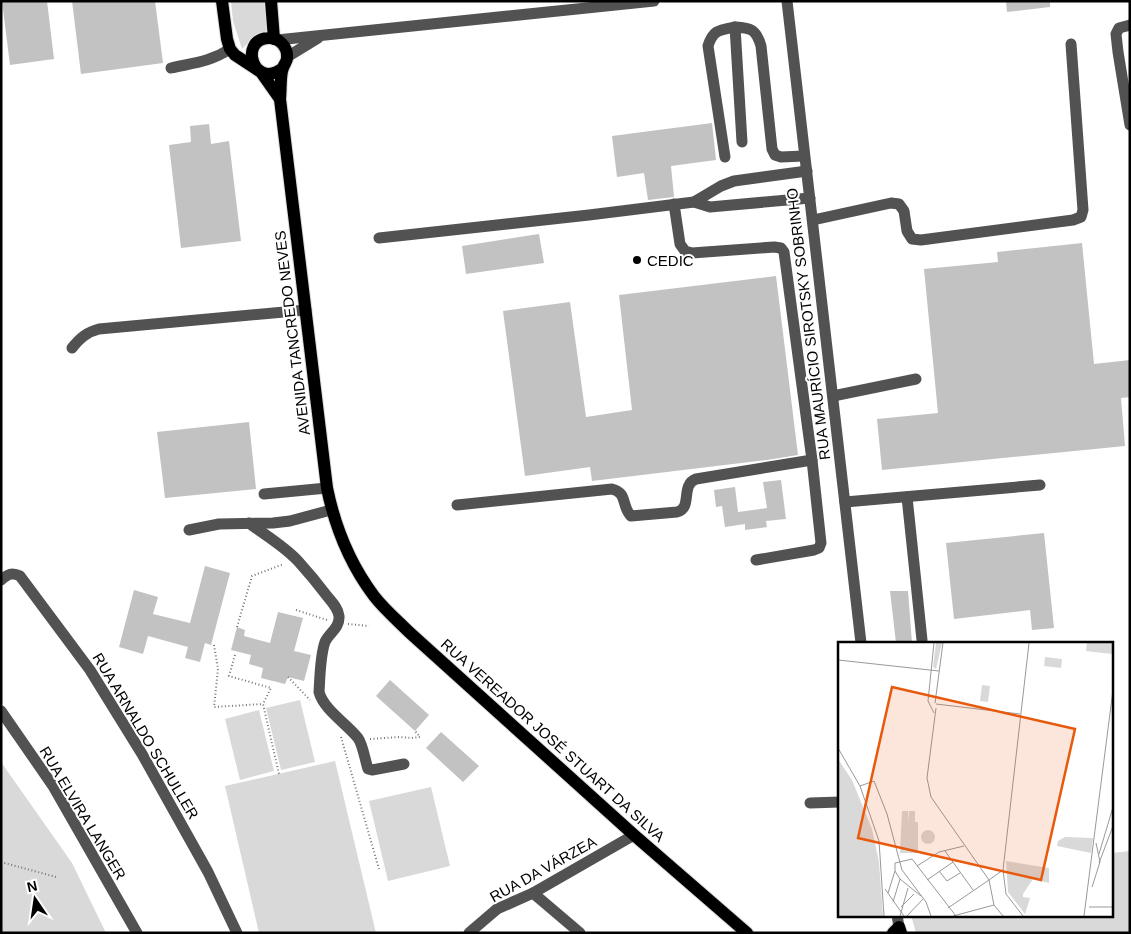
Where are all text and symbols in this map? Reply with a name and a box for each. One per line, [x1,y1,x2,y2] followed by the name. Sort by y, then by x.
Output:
[783,187,833,461] street label: RUA MAURÍCIO SIROTSKY SOBRINHO
[271,230,313,436] street label: AVENIDA TANCREDO NEVES
[647,252,694,269] place label: CEDIC
[631,254,643,266] marker: CEDIC
[438,635,668,845] street label: RUA VEREADOR JOSÉ STUART DA SILVA
[838,642,1114,916] inset map
[90,650,203,822] street label: RUA ARNALDO SCHULLER
[36,743,130,883] street label: RUA ELVIRA LANGER
[487,833,599,905] street label: RUA DA VÁRZEA
[10,874,60,924] north arrow
[25,877,39,895] text: N

